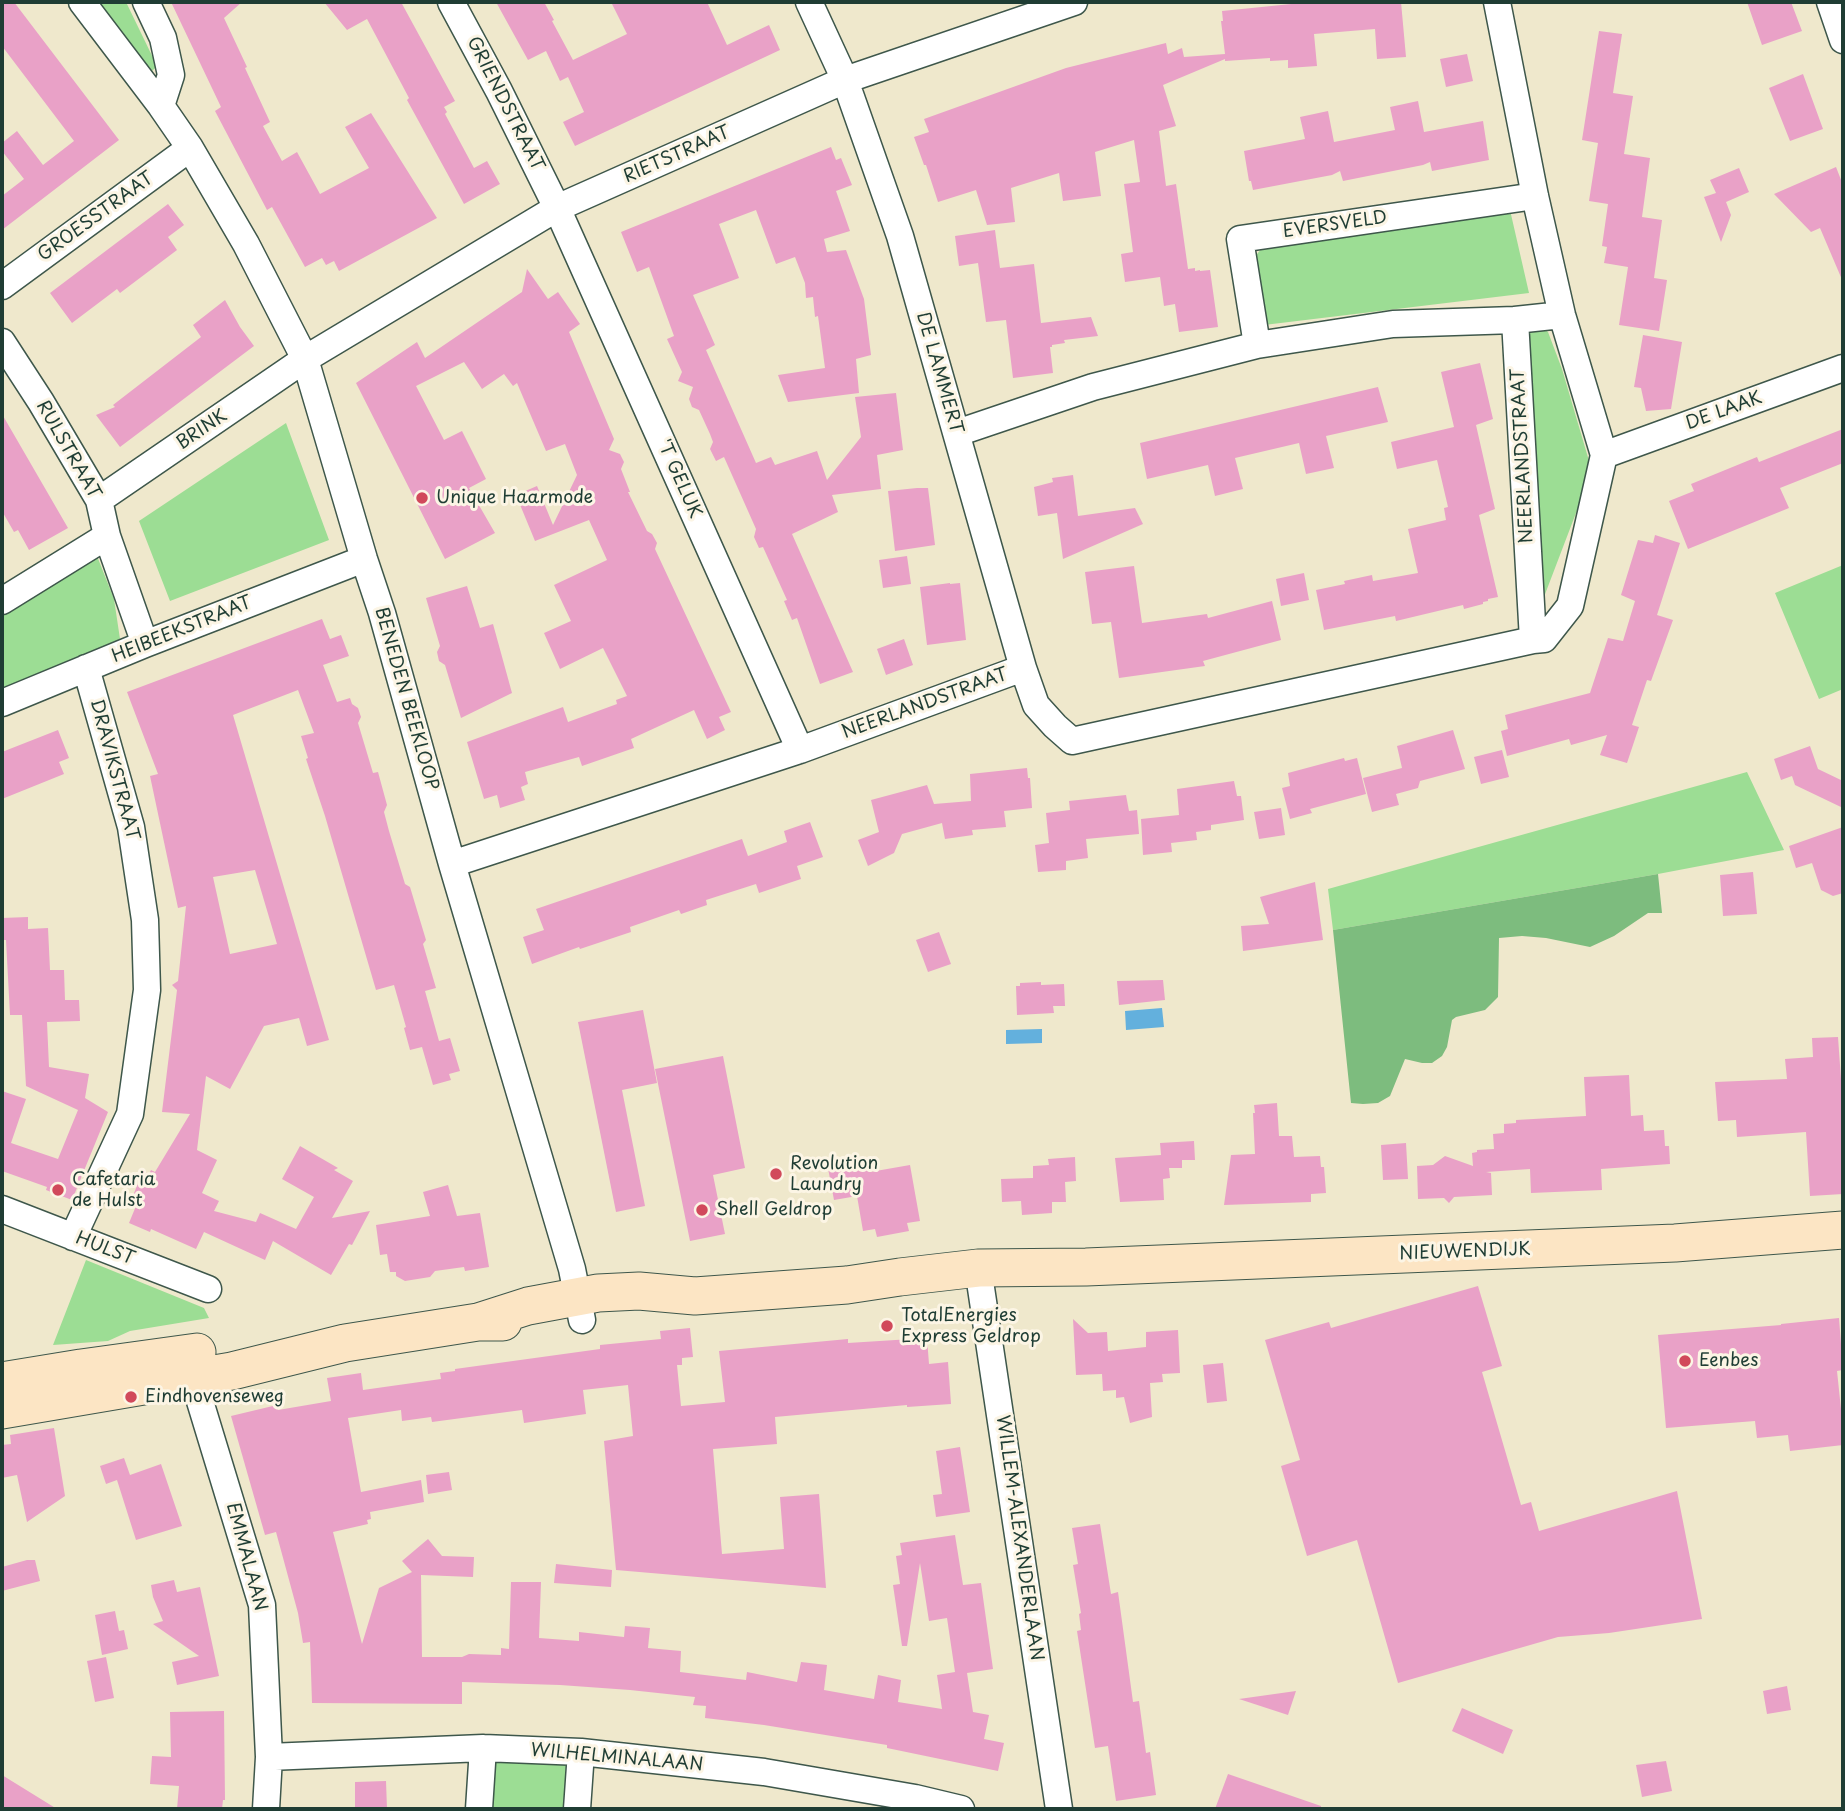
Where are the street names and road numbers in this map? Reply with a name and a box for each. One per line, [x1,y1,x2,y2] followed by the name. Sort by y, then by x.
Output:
[462,33,548,175] street label: GRIENDSTRAAT
[620,122,734,188] street label: RIETSTRAAT
[34,168,158,266] street label: GROESSTRAAT
[1281,207,1389,243] street label: EVERSVELD
[911,310,967,436] street label: DE LAMMERT
[1508,368,1538,544] street label: NEERLANDSTRAAT
[1683,387,1765,435] street label: DE LAAK
[31,397,105,503] street label: RULSTRAAT
[173,405,231,455] street label: BRINK
[652,436,706,522] street label: 'T GELUK
[109,592,255,668] street label: HEIBEEKSTRAAT
[370,605,442,793] street label: BENEDEN BEEKLOOP
[839,664,1011,744] street label: NEERLANDSTRAAT
[85,697,143,843] street label: DRAVIKSTRAAT
[72,1228,138,1270] street label: HULST
[1399,1239,1531,1265] street label: NIEUWENDIJK
[991,1414,1047,1662] street label: WILLEM-ALEXANDERLAAN
[221,1500,271,1614] street label: EMMALAAN
[530,1740,704,1776] street label: WILHELMINALAAN

